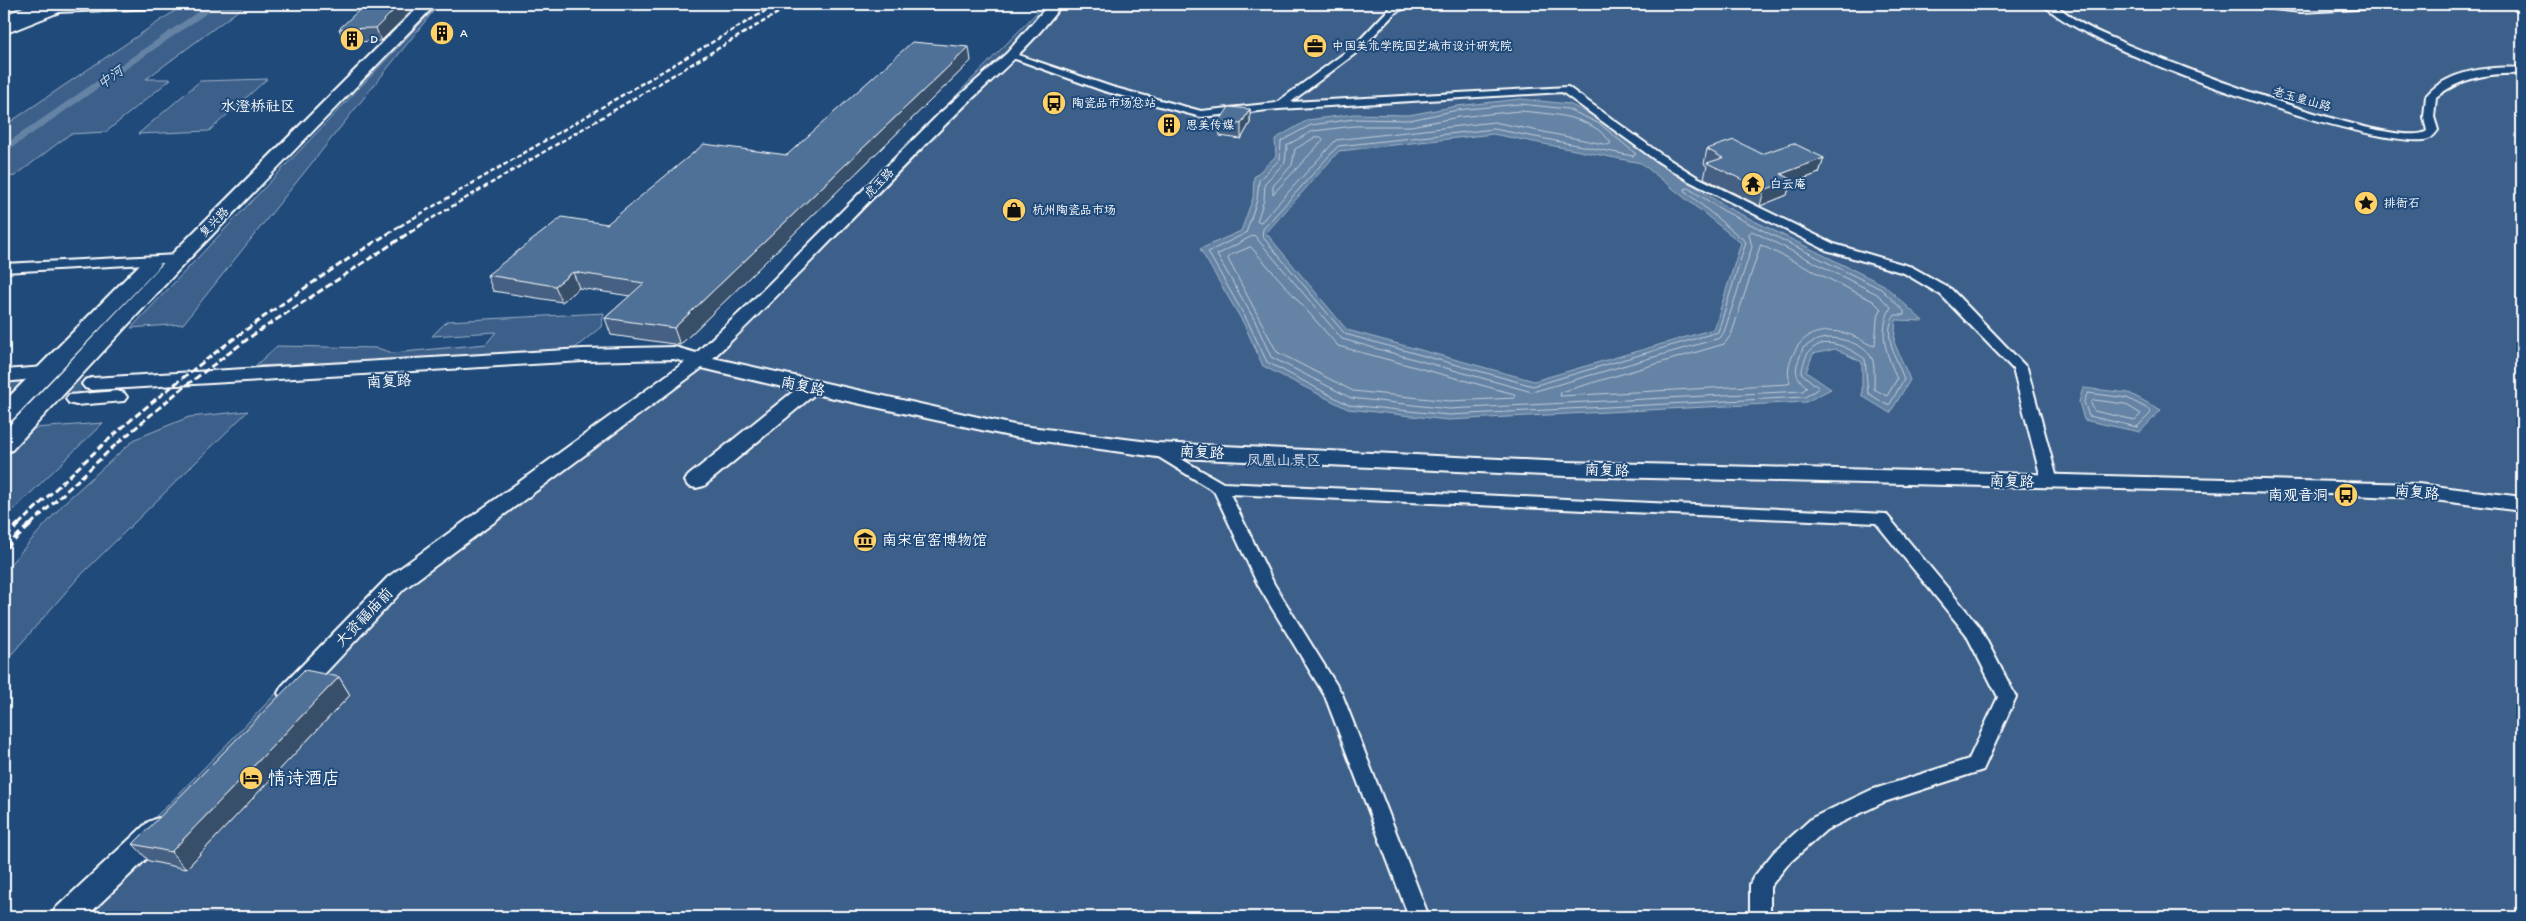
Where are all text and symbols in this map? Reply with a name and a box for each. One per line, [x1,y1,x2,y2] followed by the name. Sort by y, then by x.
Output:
[429,20,455,46] building icon: A
[339,26,365,52] building icon: D
[460,26,468,40] place label: A
[370,32,378,46] place label: D
[1302,33,1328,59] office icon: 中国美术学院国艺城市设计研究院
[1332,39,1512,53] place label: 中国美术学院国艺城市设计研究院
[94,61,128,92] water label: 中河
[2271,84,2333,114] street label: 老玉皇山路
[1041,90,1067,116] bus stop icon: 陶瓷品市场总站
[1072,96,1156,110] place label: 陶瓷品市场总站
[220,97,296,115] district label: 水澄桥社区
[1156,112,1182,138] building icon: 思美传媒
[1186,118,1234,132] place label: 思美传媒
[861,165,897,201] street label: 虎玉路
[1740,171,1766,197] temple icon: 白云庵
[1770,177,1806,191] place label: 白云庵
[2353,190,2379,216] place icon: 排衙石
[2384,196,2420,210] place label: 排衙石
[1001,197,1027,223] shop icon: 杭州陶瓷品市场
[1032,203,1116,217] place label: 杭州陶瓷品市场
[196,204,232,240] street label: 复兴路
[366,371,412,391] street label: 南复路
[779,373,827,399] street label: 南复路
[1179,442,1225,462] street label: 南复路
[1246,451,1322,469] park label: 凤凰山景区
[1584,460,1630,480] street label: 南复路
[1989,471,2035,491] street label: 南复路
[2394,481,2440,503] street label: 南复路
[2333,482,2359,508] bus stop icon: 南观音洞
[2268,486,2328,504] place label: 南观音洞
[852,527,878,553] museum icon: 南宋官窑博物馆
[882,531,987,549] place label: 南宋官窑博物馆
[331,584,397,650] street label: 大资福庙前
[238,765,264,791] hotel icon: 情诗酒店
[268,767,340,789] place label: 情诗酒店

